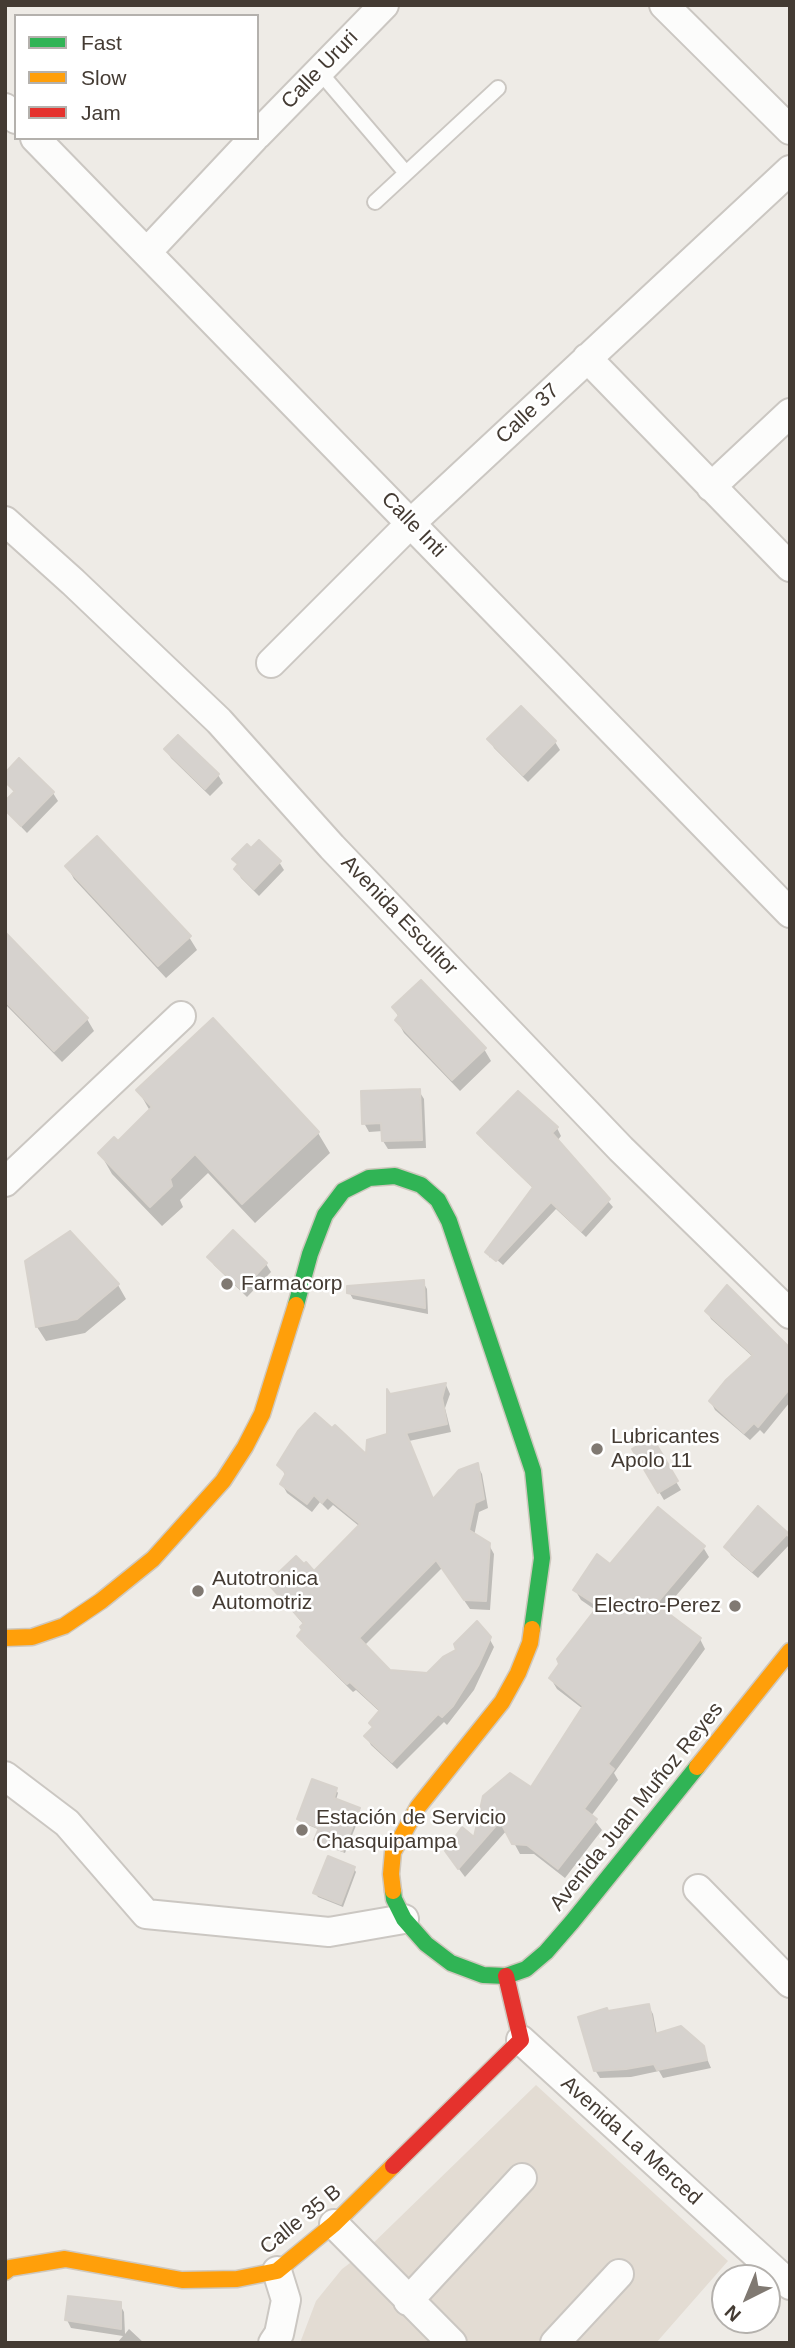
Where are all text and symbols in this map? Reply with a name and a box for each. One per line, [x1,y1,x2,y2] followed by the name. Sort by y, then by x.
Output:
[14,14,259,140] legend
[276,26,364,114] street label: Calle Ururi
[81,31,122,54] text: Fast
[81,66,127,89] text: Slow
[81,101,121,124] text: Jam
[491,379,565,449] street label: Calle 37
[376,487,450,563] street label: Calle Inti
[335,851,463,981] street label: Avenida Escultor
[241,1271,343,1297] place label: Farmacorp
[219,1276,235,1292] marker: Farmacorp
[611,1424,720,1474] place label: Lubricantes Apolo 11
[589,1441,605,1457] marker: Lubricantes Apolo 11
[212,1566,318,1616] place label: Autotronica Automotriz
[190,1583,206,1599] marker: Autotronica Automotriz
[594,1593,721,1619] place label: Electro-Perez
[727,1598,743,1614] marker: Electro-Perez
[545,1698,729,1916] street label: Avenida Juan Muñoz Reyes
[316,1805,506,1855] place label: Estación de Servicio Chasquipampa
[294,1822,310,1838] marker: Estación de Servicio Chasquipampa
[555,2071,707,2211] street label: Avenida La Merced
[255,2180,347,2260] street label: Calle 35 B
[711,2264,781,2334] north arrow
[721,2301,745,2326] text: N

